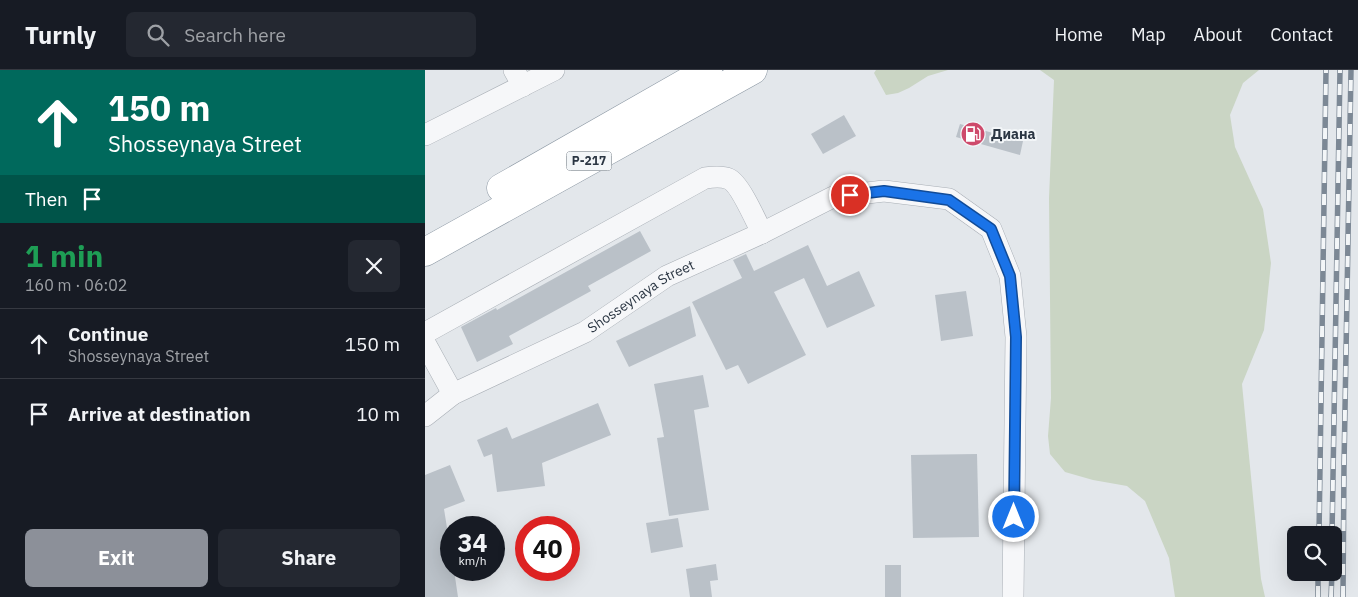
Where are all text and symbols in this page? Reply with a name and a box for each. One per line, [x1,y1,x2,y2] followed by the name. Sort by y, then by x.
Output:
[126,12,476,57] search box
[25,19,96,51] text: Turnly
[144,21,172,49] icon: search
[184,23,286,47] text: Search here
[1055,23,1103,46] text: Home
[1131,23,1166,46] text: Map
[1194,23,1242,46] text: About
[1270,23,1333,46] text: Contact
[108,85,211,131] text: 150 m
[25,90,90,155] icon: ahead
[960,121,986,147] fuel station icon: Диана
[991,125,1036,143] place label: Диана
[108,129,302,158] text: Shosseynaya Street
[567,152,611,170] road number: Р-217
[829,174,871,216] pin
[836,181,864,209] icon: arrive
[78,185,106,213] icon: arrive
[25,187,68,211] text: Then
[25,236,103,275] text: 1 min
[348,240,400,292] button: close
[584,256,697,337] street label: Shosseynaya Street
[25,275,127,295] text: 160 m · 06:02
[68,322,148,346] text: Continue
[25,330,53,358] icon: ahead
[345,332,400,356] text: 150 m
[68,346,209,366] text: Shosseynaya Street
[25,400,53,428] icon: arrive
[68,402,251,426] text: Arrive at destination
[356,402,400,426] text: 10 m
[987,490,1039,542] position arrow
[515,516,580,581] speed limit sign: 40
[457,526,488,559] text: 34
[1287,526,1342,581] map controls
[1287,526,1342,581] button: search
[25,529,208,587] button: Exit
[218,529,400,587] button: Share
[458,553,487,568] text: km/h

